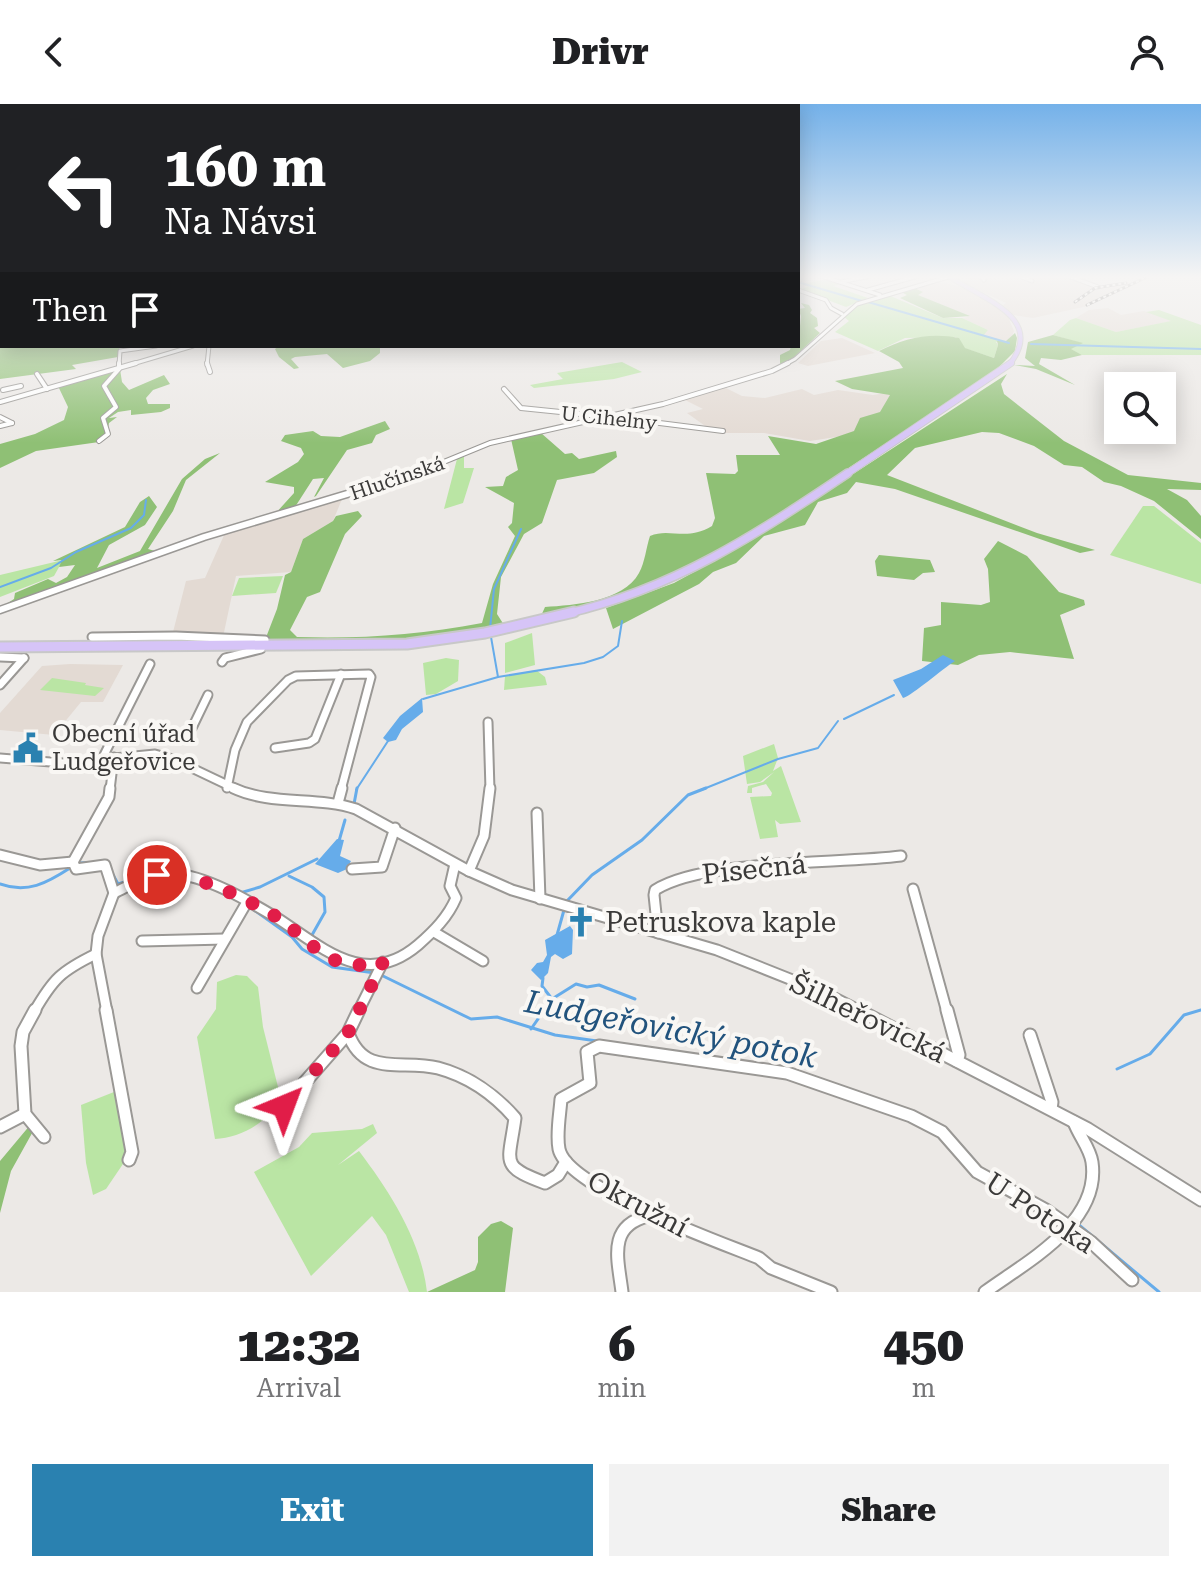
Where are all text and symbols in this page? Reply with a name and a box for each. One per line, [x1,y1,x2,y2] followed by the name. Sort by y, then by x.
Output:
[32,30,76,74] icon: back
[1125,30,1169,74] icon: person
[552,31,649,73] text: Drivr
[164,134,326,200] text: 160 m
[32,136,136,240] icon: left
[164,201,317,243] text: Na Návsi
[123,288,167,332] icon: arrive
[32,293,107,328] text: Then
[1104,372,1176,444] map controls
[1104,372,1176,444] button: search
[560,401,658,435] street label: U Cihelny
[347,451,447,505] street label: Hlučínská
[52,720,195,776] place label: Obecní úřad Ludgeřovice
[11,731,45,765] public building icon: Obecní úřad Ludgeřovice
[123,841,191,909] pin
[700,847,808,891] street label: Písečná
[135,853,179,897] icon: arrive
[564,905,598,939] church icon: Petruskova kaple
[605,906,836,939] place label: Petruskova kaple
[785,965,952,1070] street label: Šilheřovická
[521,982,821,1076] water label: Ludgeřovický potok
[242,1064,326,1148] position arrow
[582,1164,694,1244] street label: Okružní
[979,1166,1101,1260] street label: U Potoka
[237,1317,360,1373] text: 12:32
[608,1317,635,1373] text: 6
[883,1317,964,1373] text: 450
[256,1373,341,1403] text: Arrival
[598,1373,646,1403] text: min
[912,1373,935,1403] text: m
[32,1464,593,1556] button: Exit
[609,1464,1169,1556] button: Share

